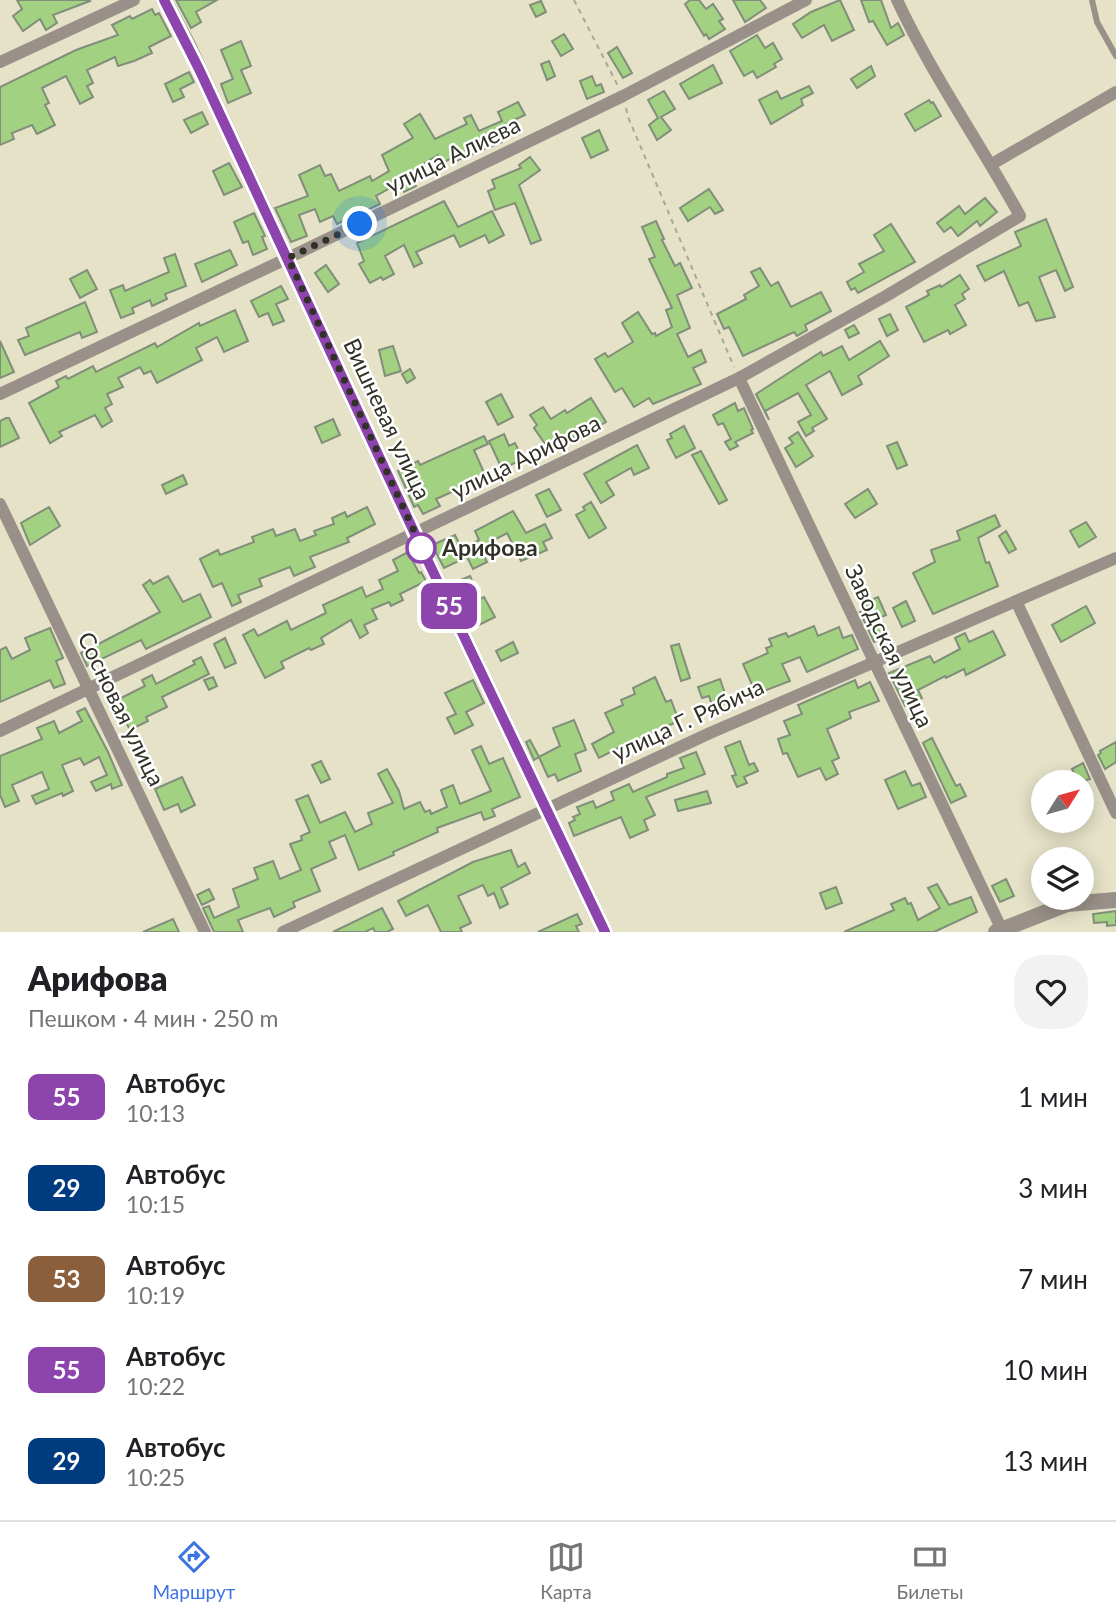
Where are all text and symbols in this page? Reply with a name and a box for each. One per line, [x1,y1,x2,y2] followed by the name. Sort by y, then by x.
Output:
[381,109,524,199] street label: улица Алиева
[342,206,377,241] your location
[338,333,438,504] street label: Вишневая улица
[446,408,605,504] street label: улица Арифова
[406,533,436,563] marker: Арифова
[441,533,538,561] place label: Арифова
[840,559,940,732] street label: Заводская улица
[418,583,480,629] line badge: 55
[435,591,463,620] text: 55
[72,627,171,790] street label: Сосновая улица
[607,672,768,767] street label: улица Г. Рябича
[1031,770,1094,833] north arrow
[1031,770,1094,910] map controls
[1031,847,1094,910] button: layers
[1014,955,1088,1029] button: heart
[28,958,168,998] text: Арифова
[28,1004,278,1032] text: Пешком · 4 мин · 250 m
[126,1067,225,1099] text: Автобус
[1018,1081,1088,1113] text: 1 мин
[53,1082,80,1111] text: 55
[126,1099,185,1127] text: 10:13
[126,1158,225,1190] text: Автобус
[1018,1172,1088,1204] text: 3 мин
[53,1173,80,1202] text: 29
[126,1190,185,1218] text: 10:15
[126,1249,225,1281] text: Автобус
[1018,1263,1088,1295] text: 7 мин
[53,1264,80,1293] text: 53
[126,1281,185,1309] text: 10:19
[126,1340,225,1372] text: Автобус
[1003,1354,1088,1386] text: 10 мин
[53,1355,80,1384] text: 55
[126,1372,185,1400] text: 10:22
[126,1431,225,1463] text: Автобус
[1003,1445,1088,1477] text: 13 мин
[53,1446,80,1475] text: 29
[126,1463,185,1491] text: 10:25
[152,1538,235,1603] tab: Маршрут
[540,1538,592,1603] tab: Карта
[897,1538,963,1603] tab: Билеты

